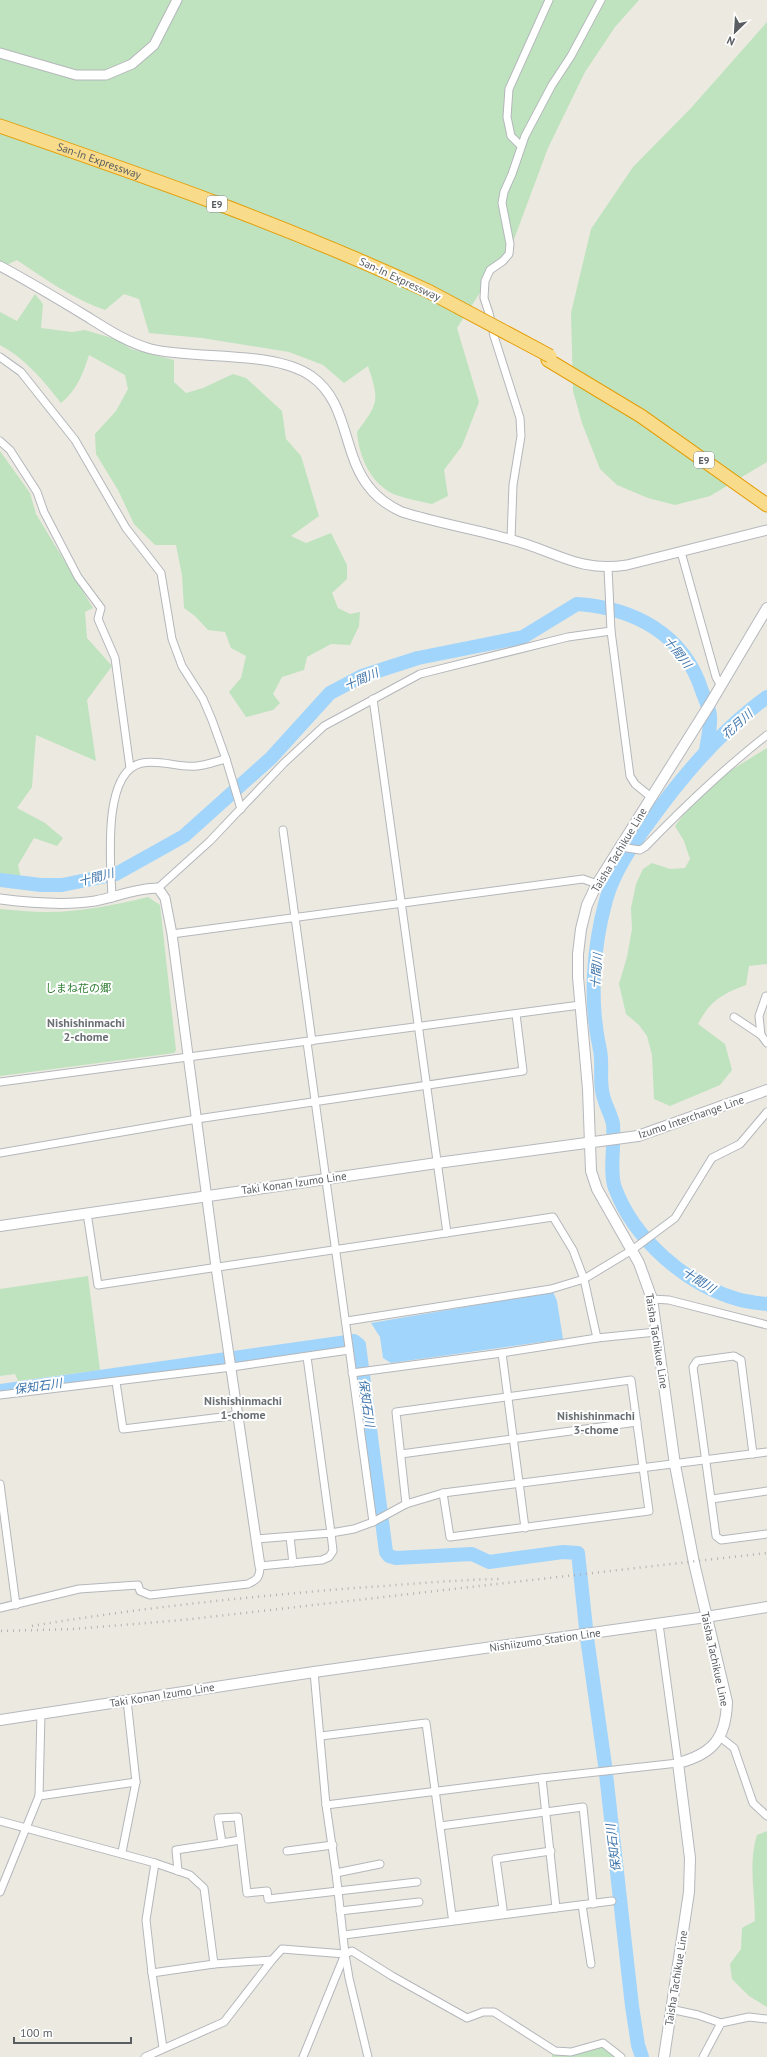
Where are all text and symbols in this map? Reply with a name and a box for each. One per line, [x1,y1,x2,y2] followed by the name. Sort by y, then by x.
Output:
[715,12,755,52] north arrow
[725,33,737,49] text: N
[55,139,144,182] street label: San-In Expressway
[207,196,227,212] road number: E9
[357,254,444,304] street label: San-In Expressway
[694,452,714,468] road number: E9
[661,633,696,672] water label: 十間川
[341,664,382,693] water label: 十間川
[719,705,757,742] water label: 花月川
[588,805,650,895] street label: Taisha Tachikue Line
[77,865,117,889] water label: 十間川
[587,950,605,990] water label: 十間川
[45,981,111,995] park label: しまね花の郷
[47,1015,125,1044] district label: Nishishinmachi 2-chome
[636,1092,746,1142] street label: Izumo Interchange Line
[240,1169,348,1197] street label: Taki Konan Izumo Line
[680,1264,720,1297] water label: 十間川
[643,1292,672,1390] street label: Taisha Tachikue Line
[13,1375,65,1397] water label: 保知石川
[356,1378,378,1430] water label: 保知石川
[204,1393,282,1422] district label: Nishishinmachi 1-chome
[557,1408,635,1437] district label: Nishishinmachi 3-chome
[698,1610,732,1708] street label: Taisha Tachikue Line
[488,1625,602,1655] street label: Nishiizumo Station Line
[108,1680,216,1710] street label: Taki Konan Izumo Line
[602,1821,623,1873] water label: 保知石川
[662,1929,691,2027] street label: Taisha Tachikue Line
[14,2019,131,2045] scale bar
[20,2025,53,2040] text: 100 m

